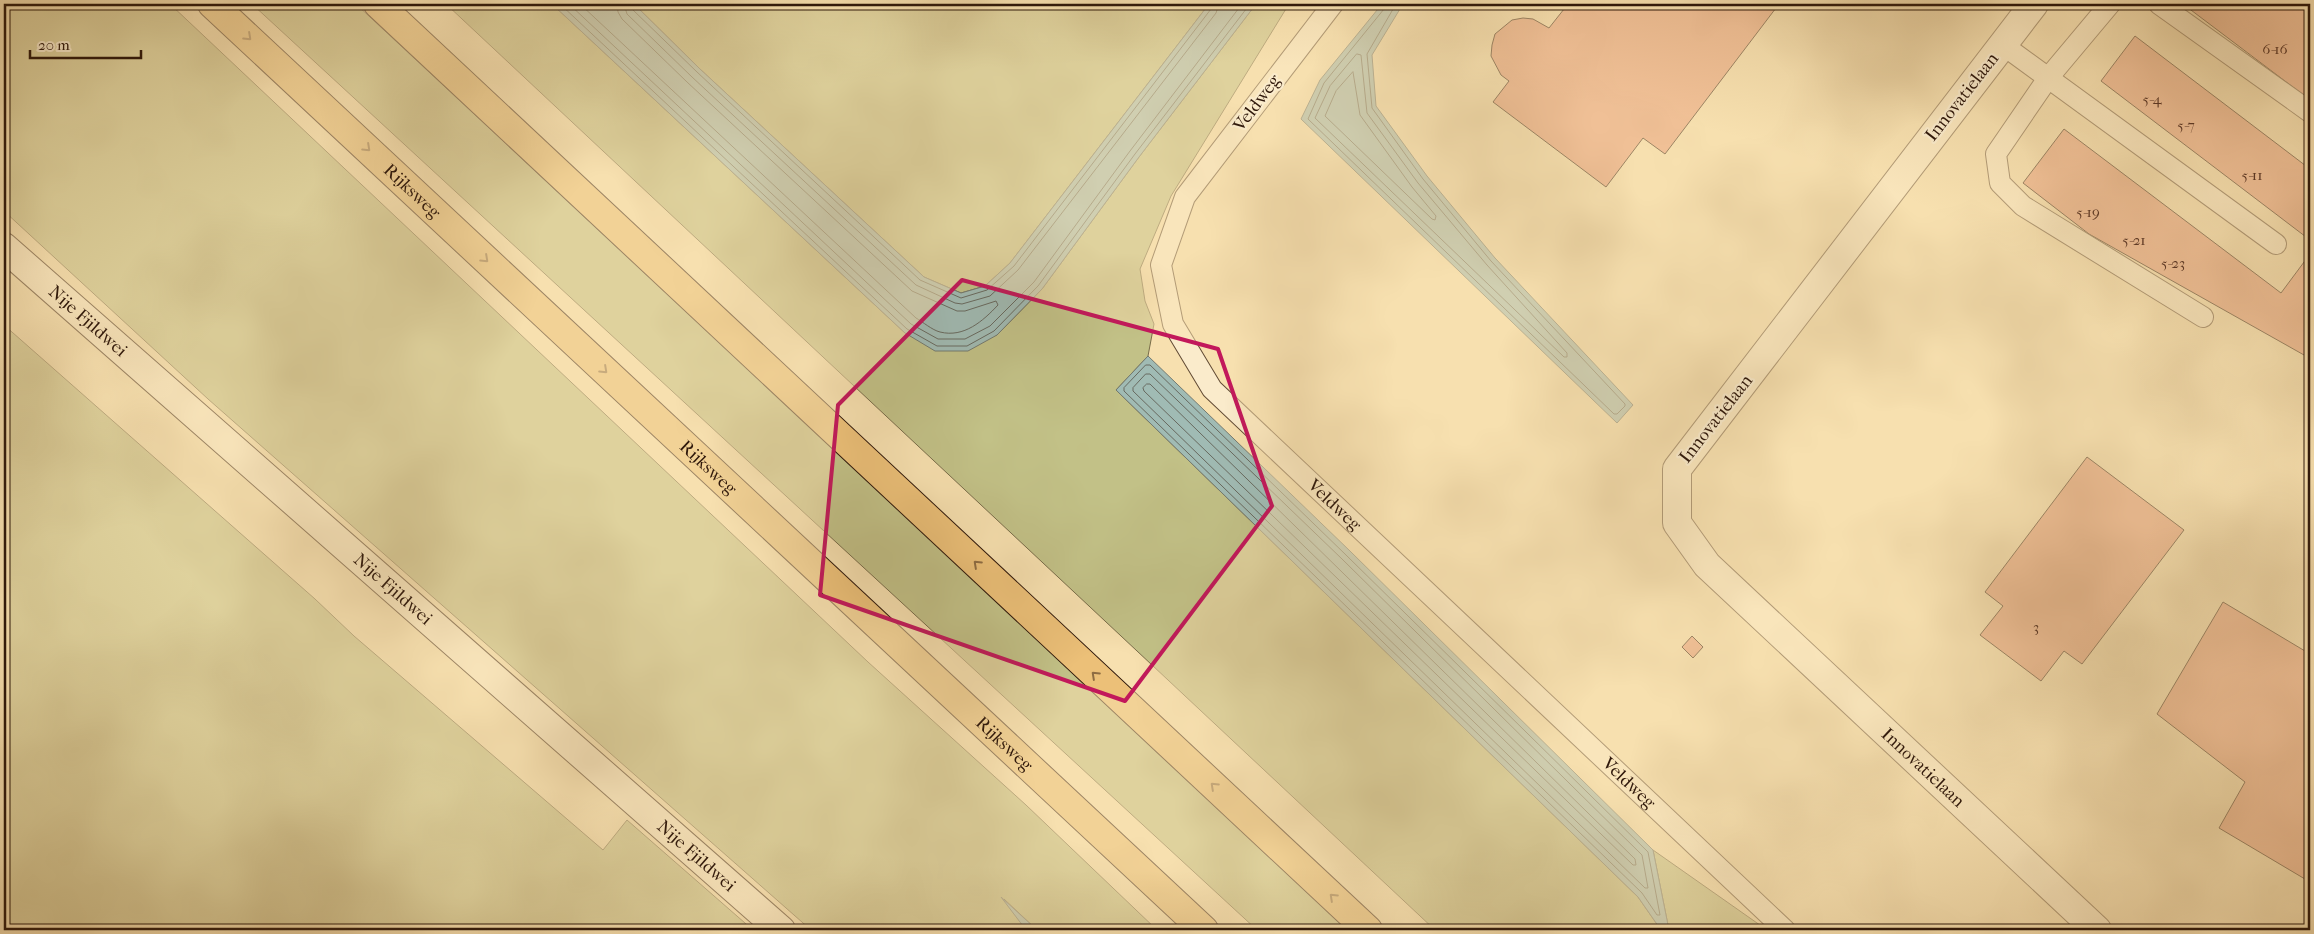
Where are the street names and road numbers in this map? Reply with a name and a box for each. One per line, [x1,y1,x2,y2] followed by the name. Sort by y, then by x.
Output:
[1921,48,2003,145] street label: Innovatielaan
[1228,70,1285,136] street label: Veldweg
[379,159,445,223] street label: Rijksweg
[45,281,132,361] street label: Nije Fjildwei
[1675,370,1757,467] street label: Innovatielaan
[676,436,741,499] street label: Rijksweg
[1303,474,1366,535] street label: Veldweg
[350,549,437,630] street label: Nije Fjildwei
[972,712,1038,776] street label: Rijksweg
[1877,723,1970,812] street label: Innovatielaan
[1597,752,1660,813] street label: Veldweg
[653,816,741,896] street label: Nije Fjildwei

